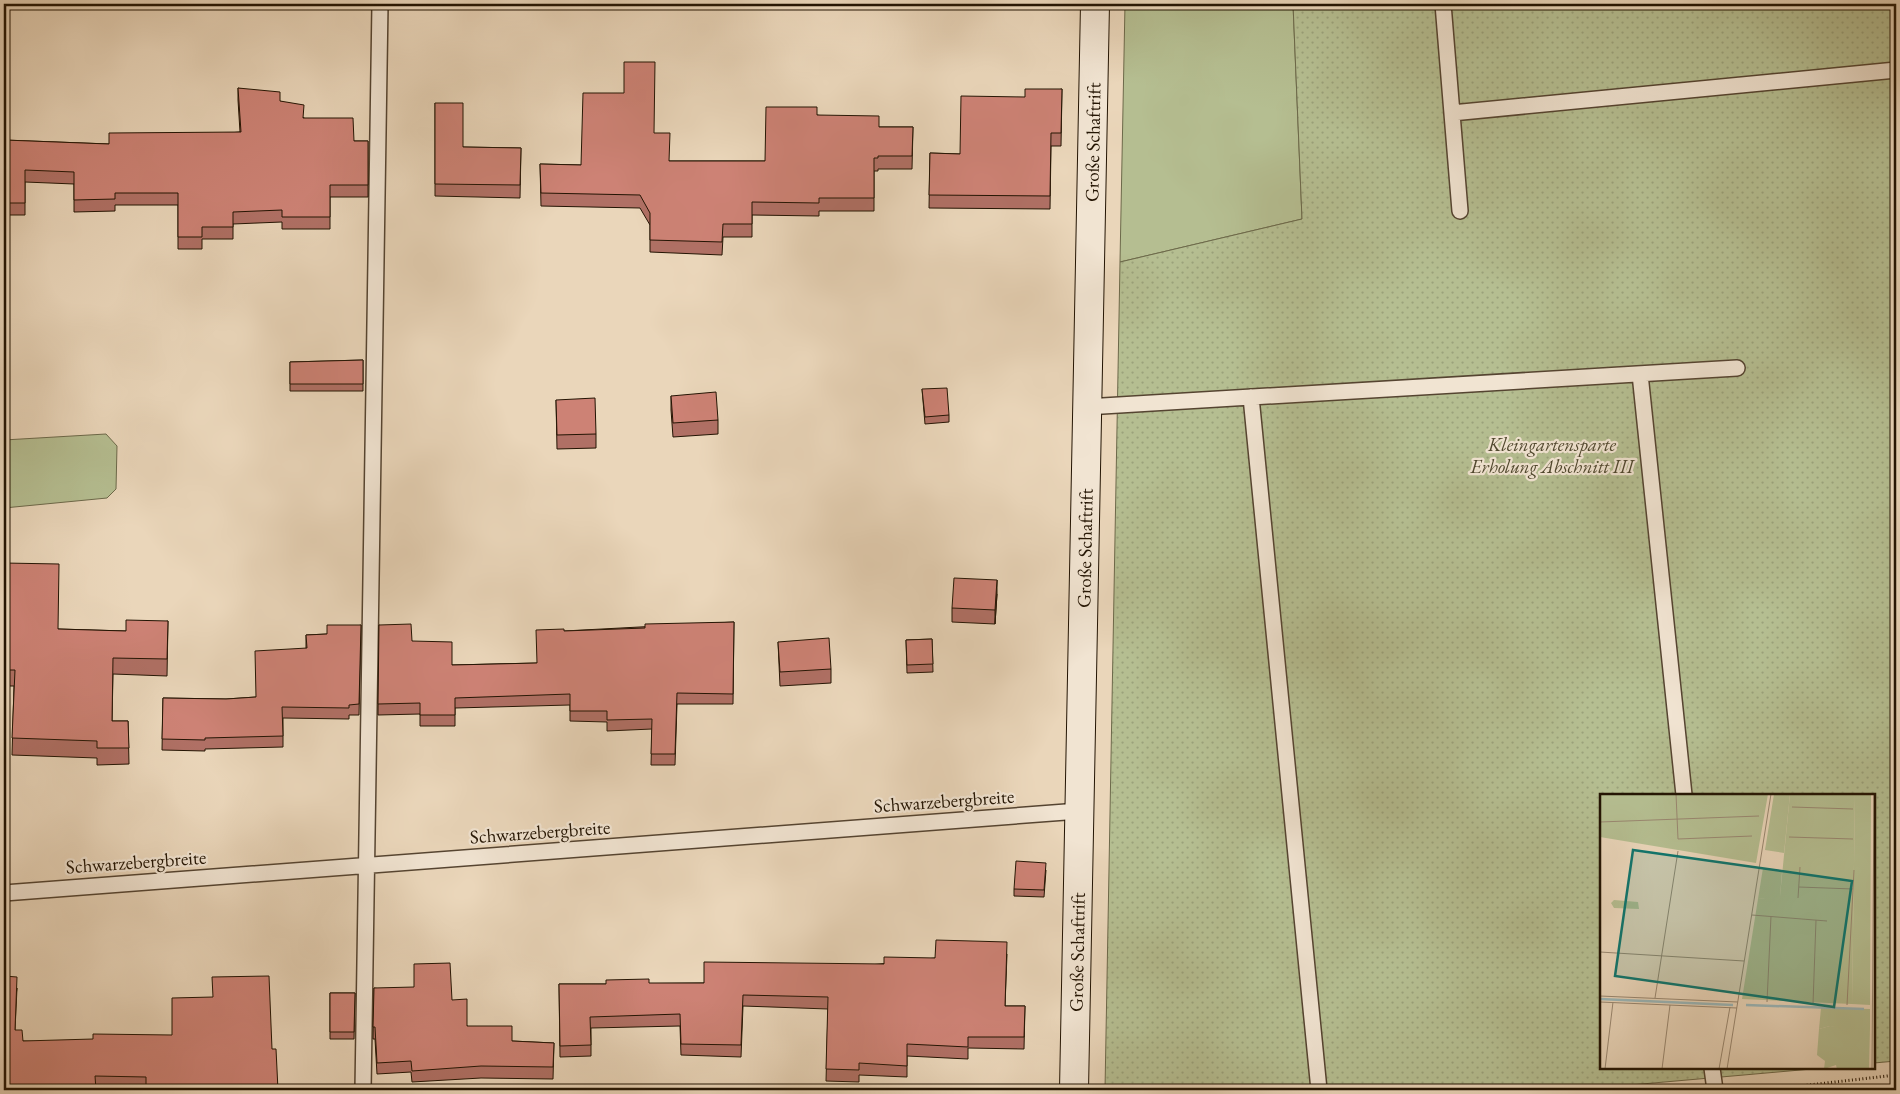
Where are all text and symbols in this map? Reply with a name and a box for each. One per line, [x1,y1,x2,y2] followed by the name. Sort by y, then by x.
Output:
[1079,82,1106,202] street label: Große Schaftrift
[1469,432,1636,479] park label: Kleingartensparte Erholung Abschnitt III
[1071,488,1098,608] street label: Große Schaftrift
[873,784,1015,818] street label: Schwarzebergbreite
[1600,794,1875,1069] inset map
[469,815,611,849] street label: Schwarzebergbreite
[65,845,207,879] street label: Schwarzebergbreite
[1063,892,1090,1012] street label: Große Schaftrift

